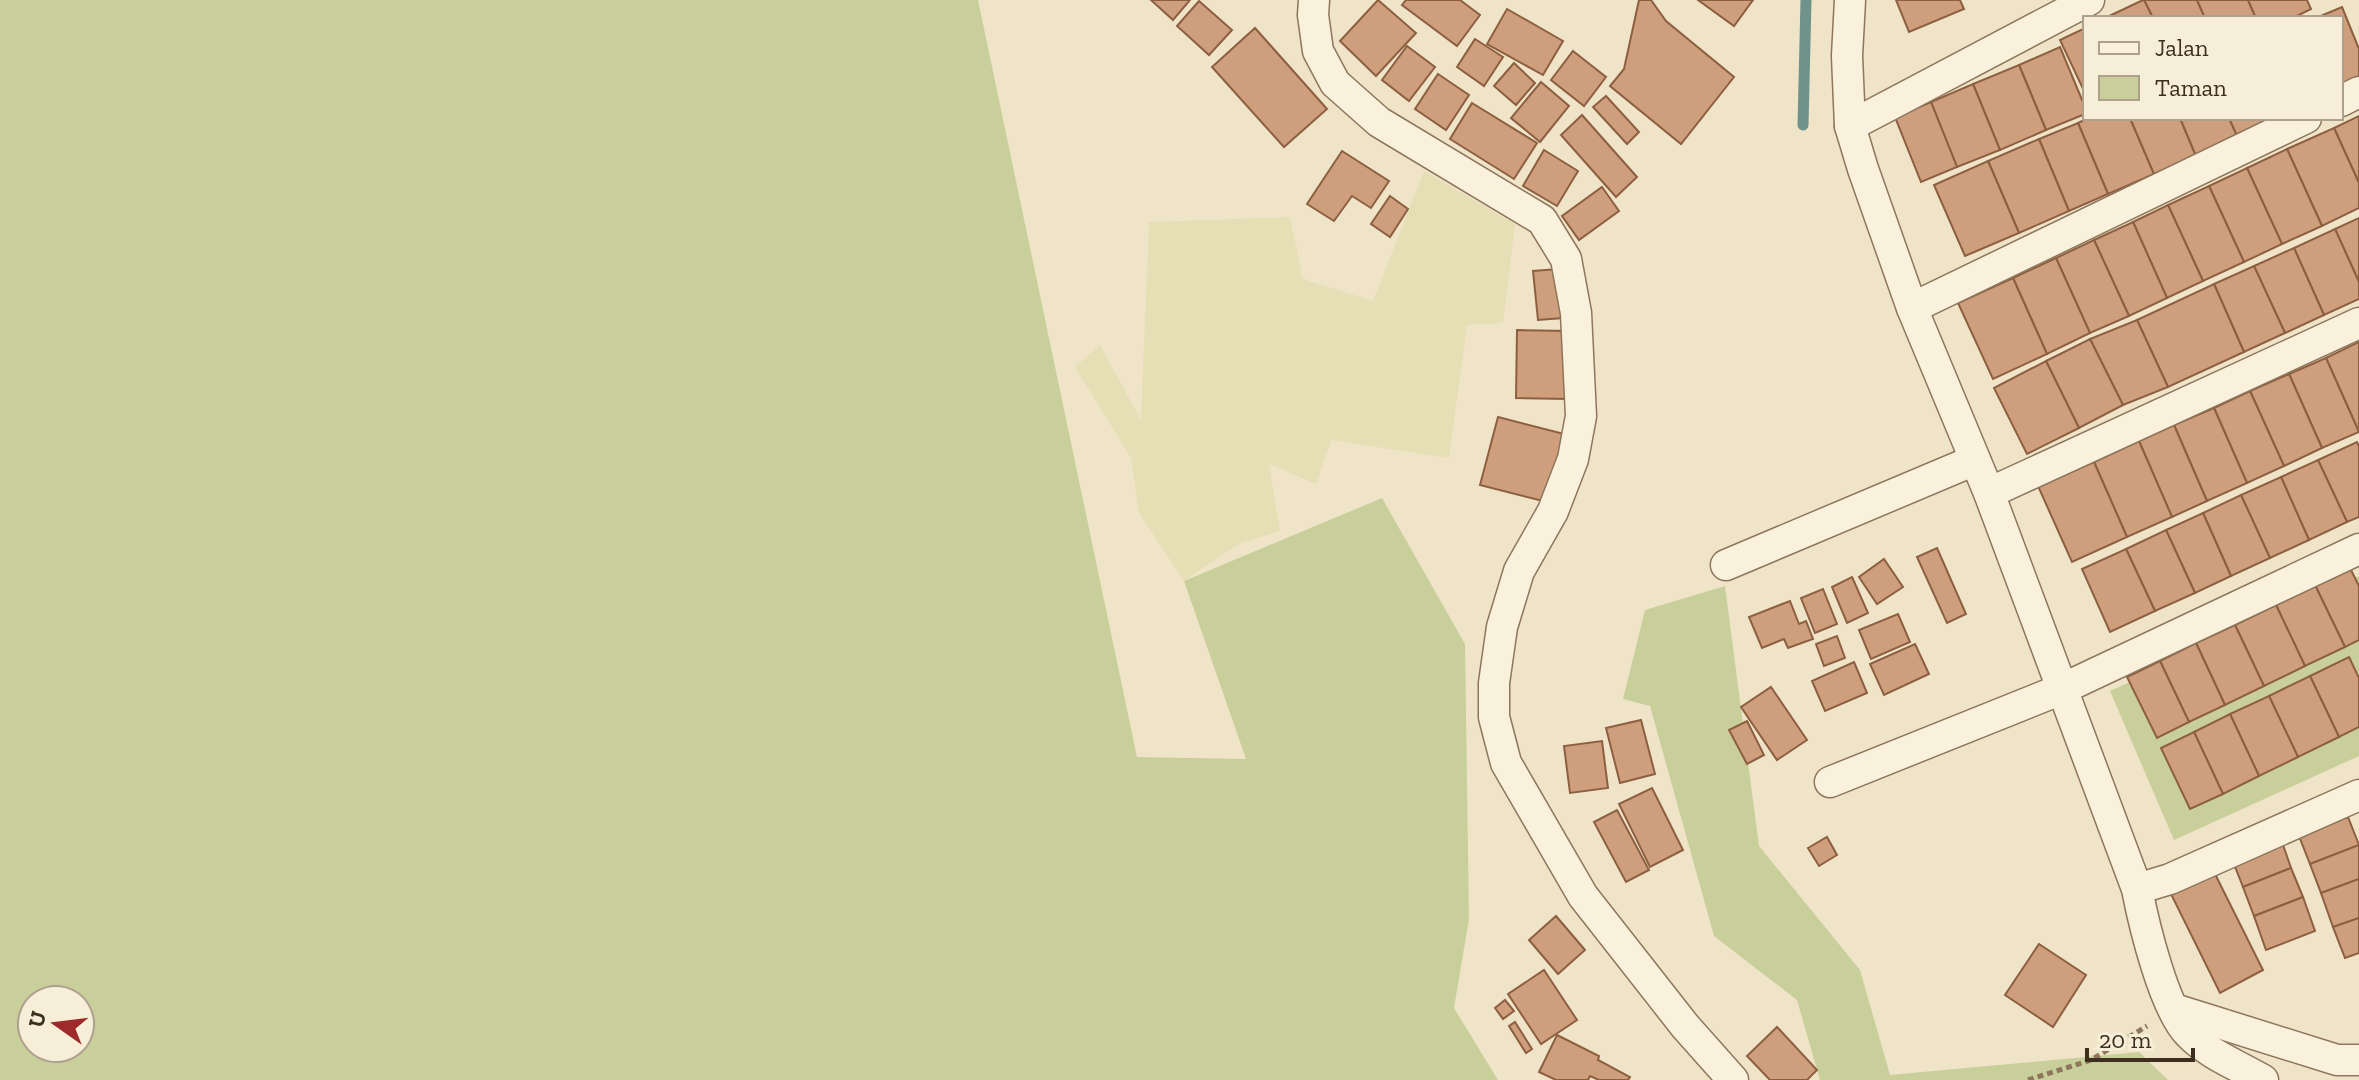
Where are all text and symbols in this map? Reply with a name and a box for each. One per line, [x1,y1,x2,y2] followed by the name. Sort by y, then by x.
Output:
[2083,16,2343,120] legend
[2155,33,2209,62] text: Jalan
[2155,73,2227,102] text: Taman
[16,984,96,1064] north arrow
[22,1008,52,1030] text: U
[2087,1012,2193,1062] scale bar
[2099,1025,2152,1054] text: 20 m

